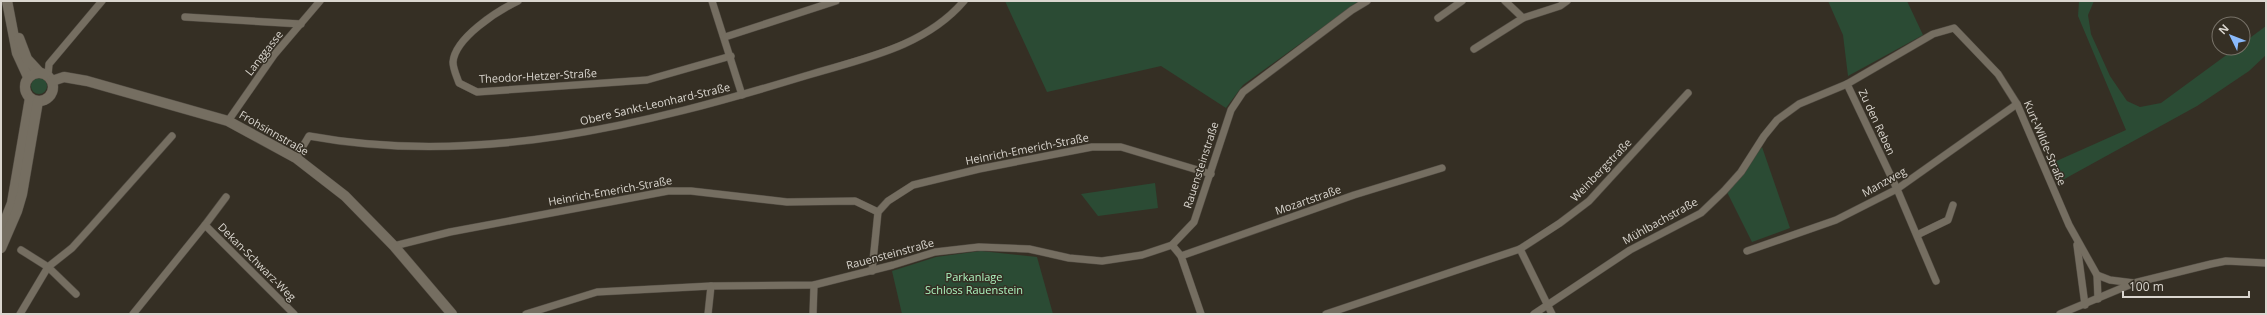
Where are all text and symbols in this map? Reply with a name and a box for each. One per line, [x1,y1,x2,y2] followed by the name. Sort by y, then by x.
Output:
[2211,16,2251,56] north arrow
[2215,20,2232,37] text: N
[241,27,286,78] street label: Langgasse
[479,65,597,86] street label: Theodor-Hetzer-Straße
[578,79,731,128] street label: Obere Sankt-Leonhard-Straße
[1856,86,1899,157] street label: Zu den Reben
[2021,98,2070,188] street label: Kurt-Wilde-Straße
[237,107,312,159] street label: Frohsinnstraße
[1179,120,1222,210] street label: Rauensteinstraße
[964,129,1090,168] street label: Heinrich-Emerich-Straße
[1567,135,1635,204] street label: Weinbergstraße
[1859,163,1909,200] street label: Manzweg
[547,172,673,209] street label: Heinrich-Emerich-Straße
[1273,181,1343,218] street label: Mozartstraße
[1619,194,1700,247] street label: Mühlbachstraße
[215,219,300,304] street label: Dekan-Schwarz-Weg
[844,235,935,272] street label: Rauensteinstraße
[925,269,1023,297] park label: Parkanlage Schloss Rauenstein
[2123,273,2249,299] scale bar
[2129,278,2164,295] text: 100 m

